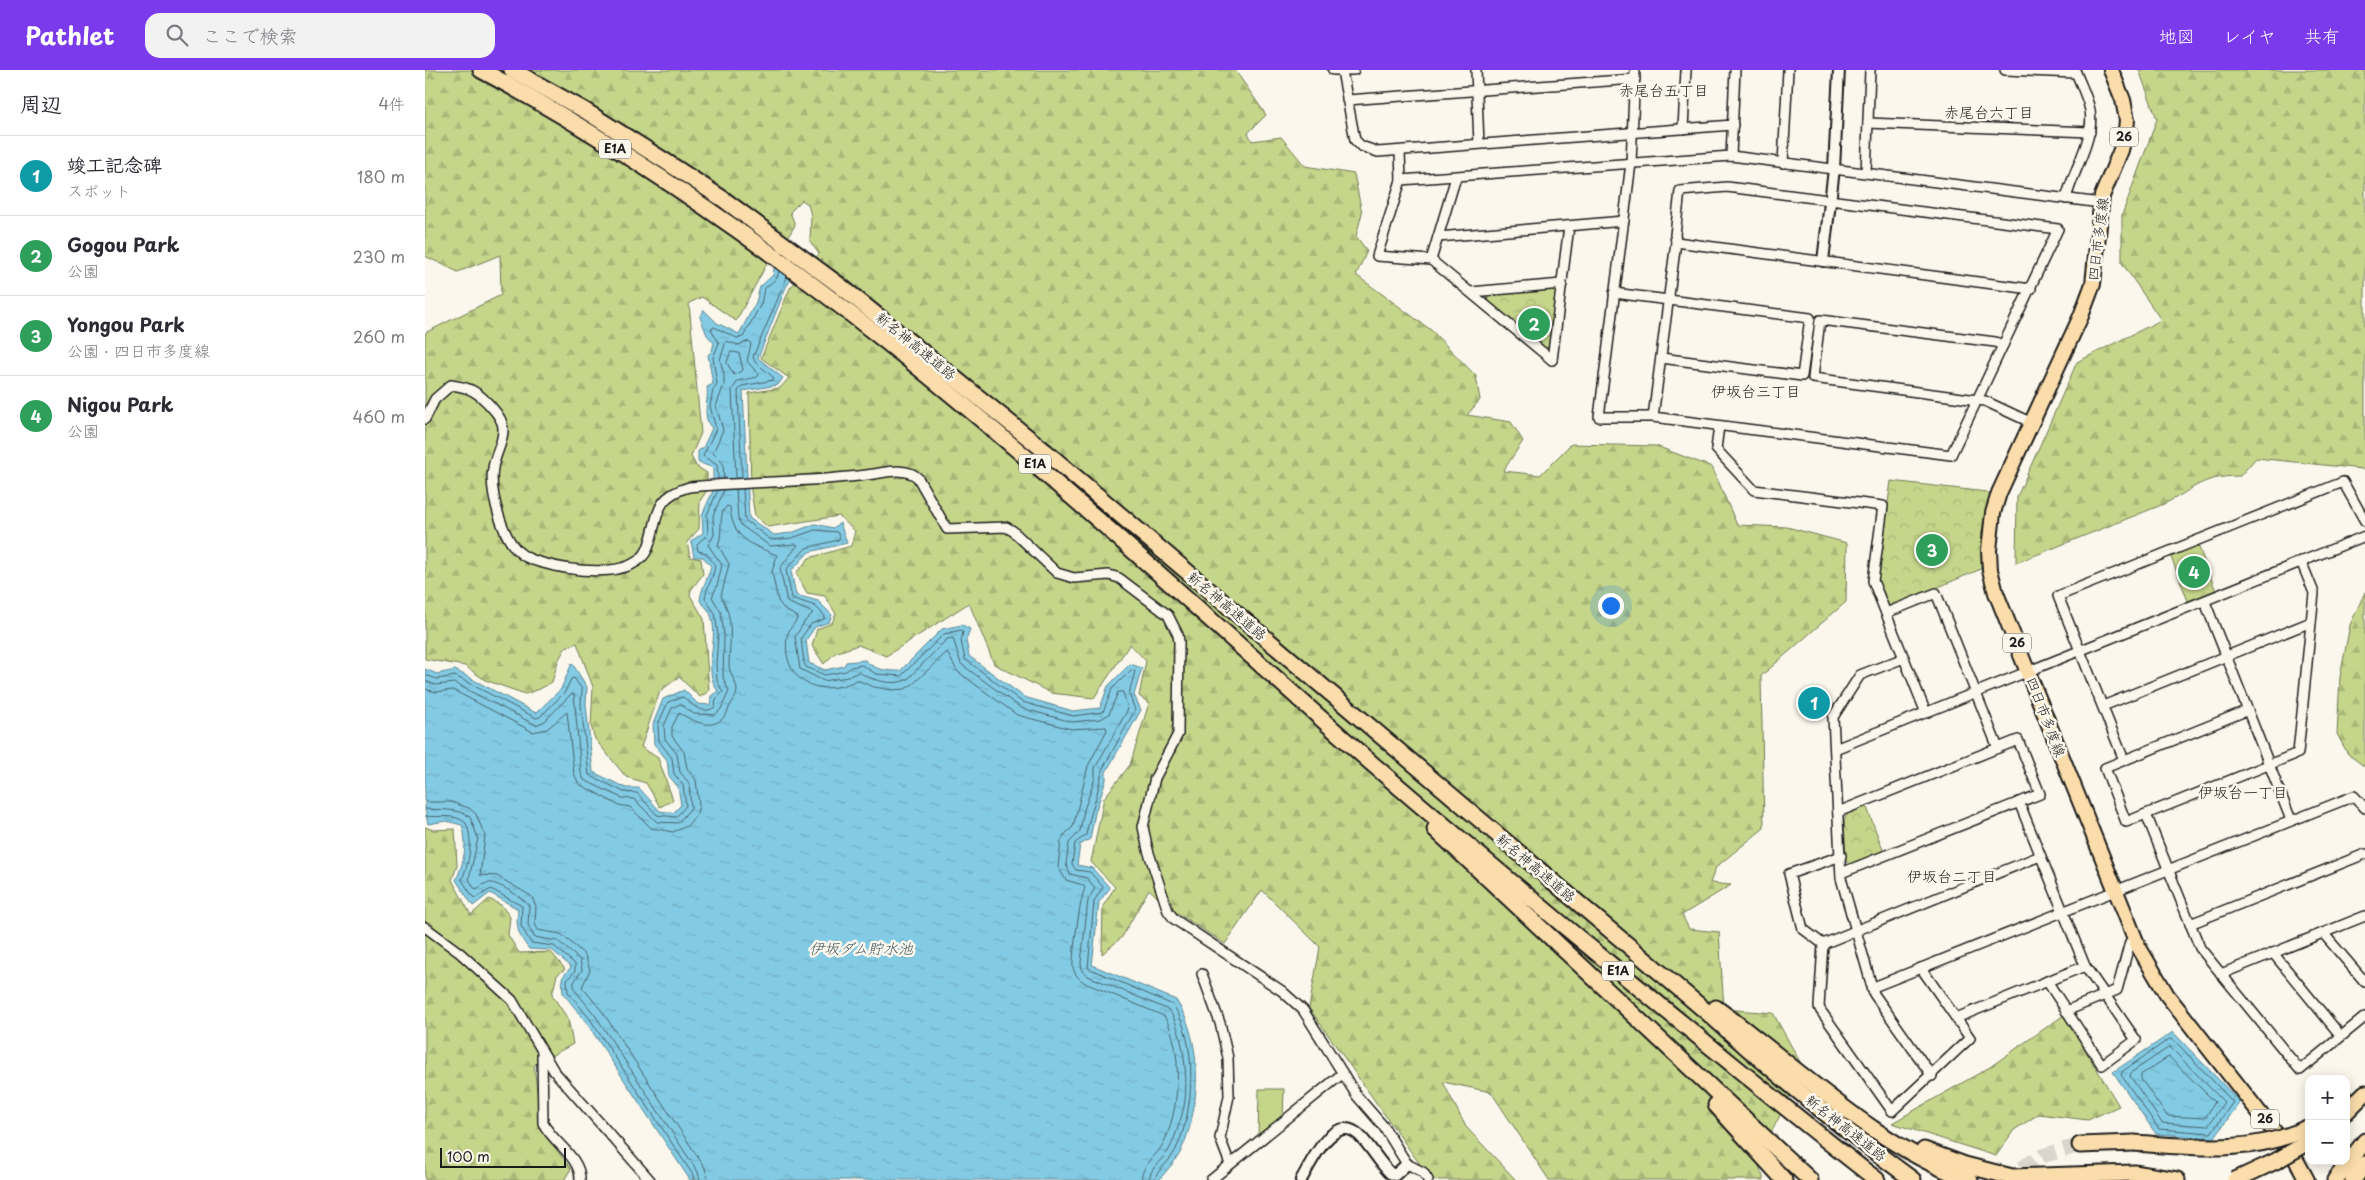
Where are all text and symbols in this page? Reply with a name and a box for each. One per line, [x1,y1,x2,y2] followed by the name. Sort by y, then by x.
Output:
[145,13,495,58] search box
[25,17,115,53] text: Pathlet
[163,21,191,49] icon: search
[203,21,298,49] text: ここで検索
[2159,22,2195,49] text: 地図
[2223,22,2276,49] text: レイヤ
[2304,22,2340,49] text: 共有
[1619,78,1709,101] district label: 赤尾台五丁目
[20,87,62,119] text: 周辺
[378,91,405,115] text: 4件
[1944,100,2034,123] district label: 赤尾台六丁目
[2110,128,2138,146] road number: 26
[599,140,631,158] road number: E1A
[67,150,162,178] text: 竣工記念碑
[32,164,40,188] text: 1
[357,164,405,188] text: 180 m
[67,178,131,202] text: スポット
[2082,196,2113,282] street label: 四日市多度線
[67,230,180,258] text: Gogou Park
[30,244,42,268] text: 2
[353,244,405,268] text: 230 m
[67,258,99,282] text: 公園
[1518,305,1550,343] pin: 2
[872,307,961,385] street label: 新名神高速道路
[67,310,184,338] text: Yongou Park
[31,324,41,348] text: 3
[353,324,405,348] text: 260 m
[67,338,210,362] text: 公園 · 四日市多度線
[1711,379,1801,402] district label: 伊坂台三丁目
[67,390,173,418] text: Nigou Park
[31,404,41,428] text: 4
[353,404,405,428] text: 460 m
[67,418,99,442] text: 公園
[1019,454,1051,474] road number: E1A
[1916,531,1948,569] pin: 3
[2178,553,2210,591] pin: 4
[1183,566,1272,645] street label: 新名神高速道路
[1598,593,1624,619] your location
[2003,634,2031,652] road number: 26
[2022,674,2071,760] street label: 四日市多度線
[1798,684,1830,722] pin: 1
[2198,780,2288,803] district label: 伊坂台一丁目
[1492,828,1581,907] street label: 新名神高速道路
[1907,864,1997,887] district label: 伊坂台二丁目
[809,936,914,959] water label: 伊坂ダム貯水池
[1602,961,1634,980] road number: E1A
[2305,1075,2350,1165] map controls
[2305,1075,2350,1120] button: +
[1801,1089,1891,1166] street label: 新名神高速道路
[2251,1110,2279,1128] road number: 26
[2305,1120,2350,1165] button: −
[440,1145,566,1168] scale bar
[447,1146,490,1167] text: 100 m

